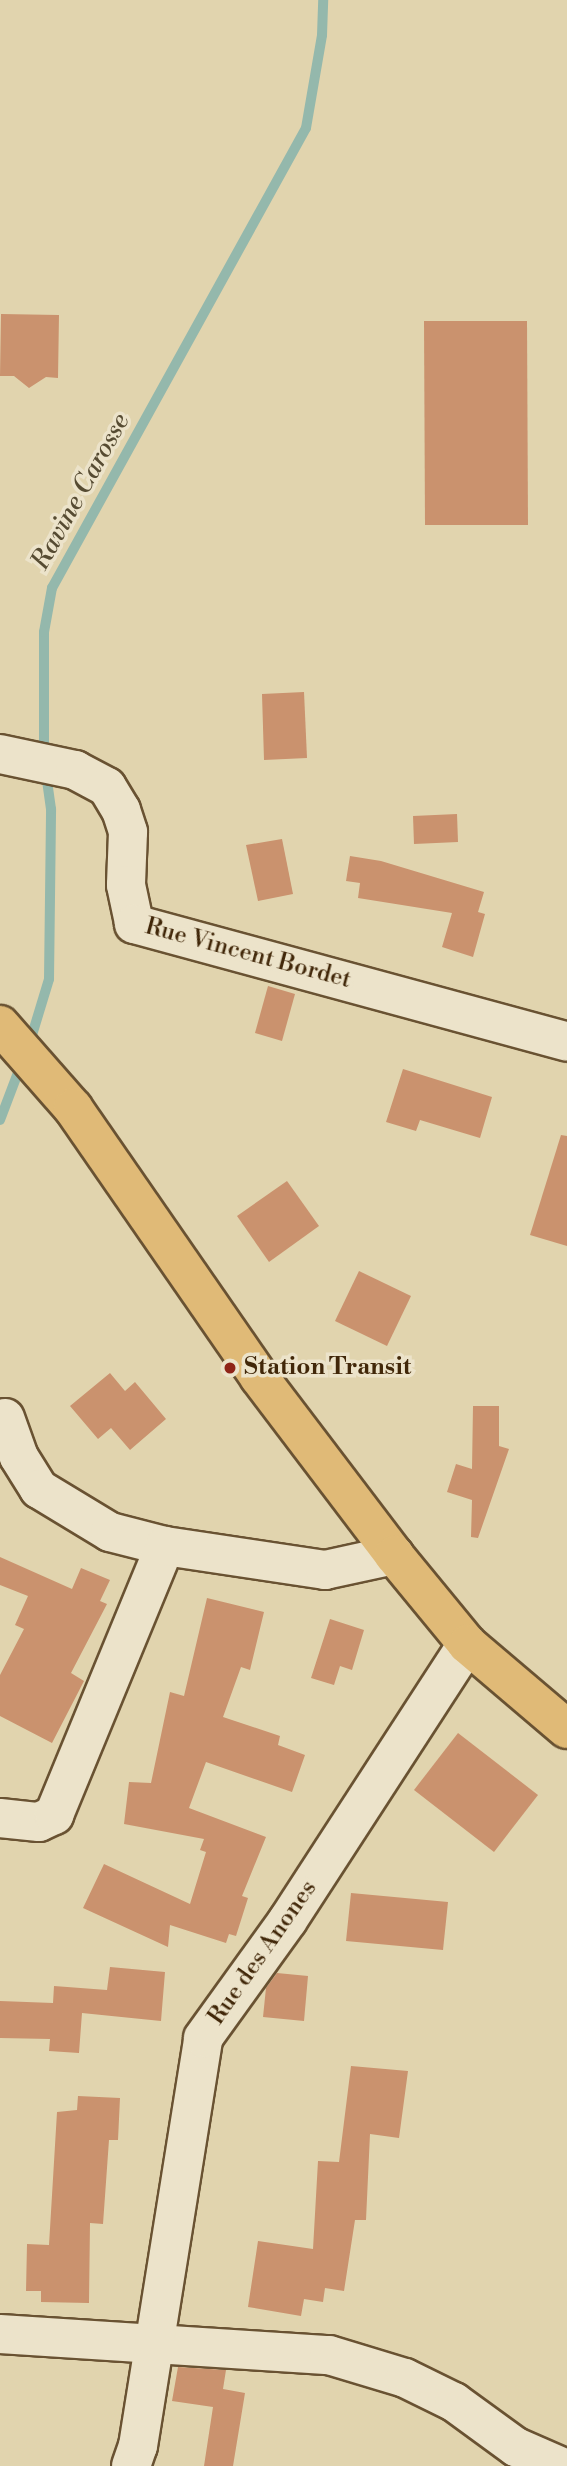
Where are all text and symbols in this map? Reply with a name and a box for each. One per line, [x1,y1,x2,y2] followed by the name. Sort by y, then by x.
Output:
[25,408,137,576] water label: Ravine Carosse
[142,913,354,995] street label: Rue Vincent Bordet
[244,1354,411,1382] place label: Station Transit
[222,1360,238,1376] marker: Station Transit
[203,1875,323,2031] street label: Rue des Anones

